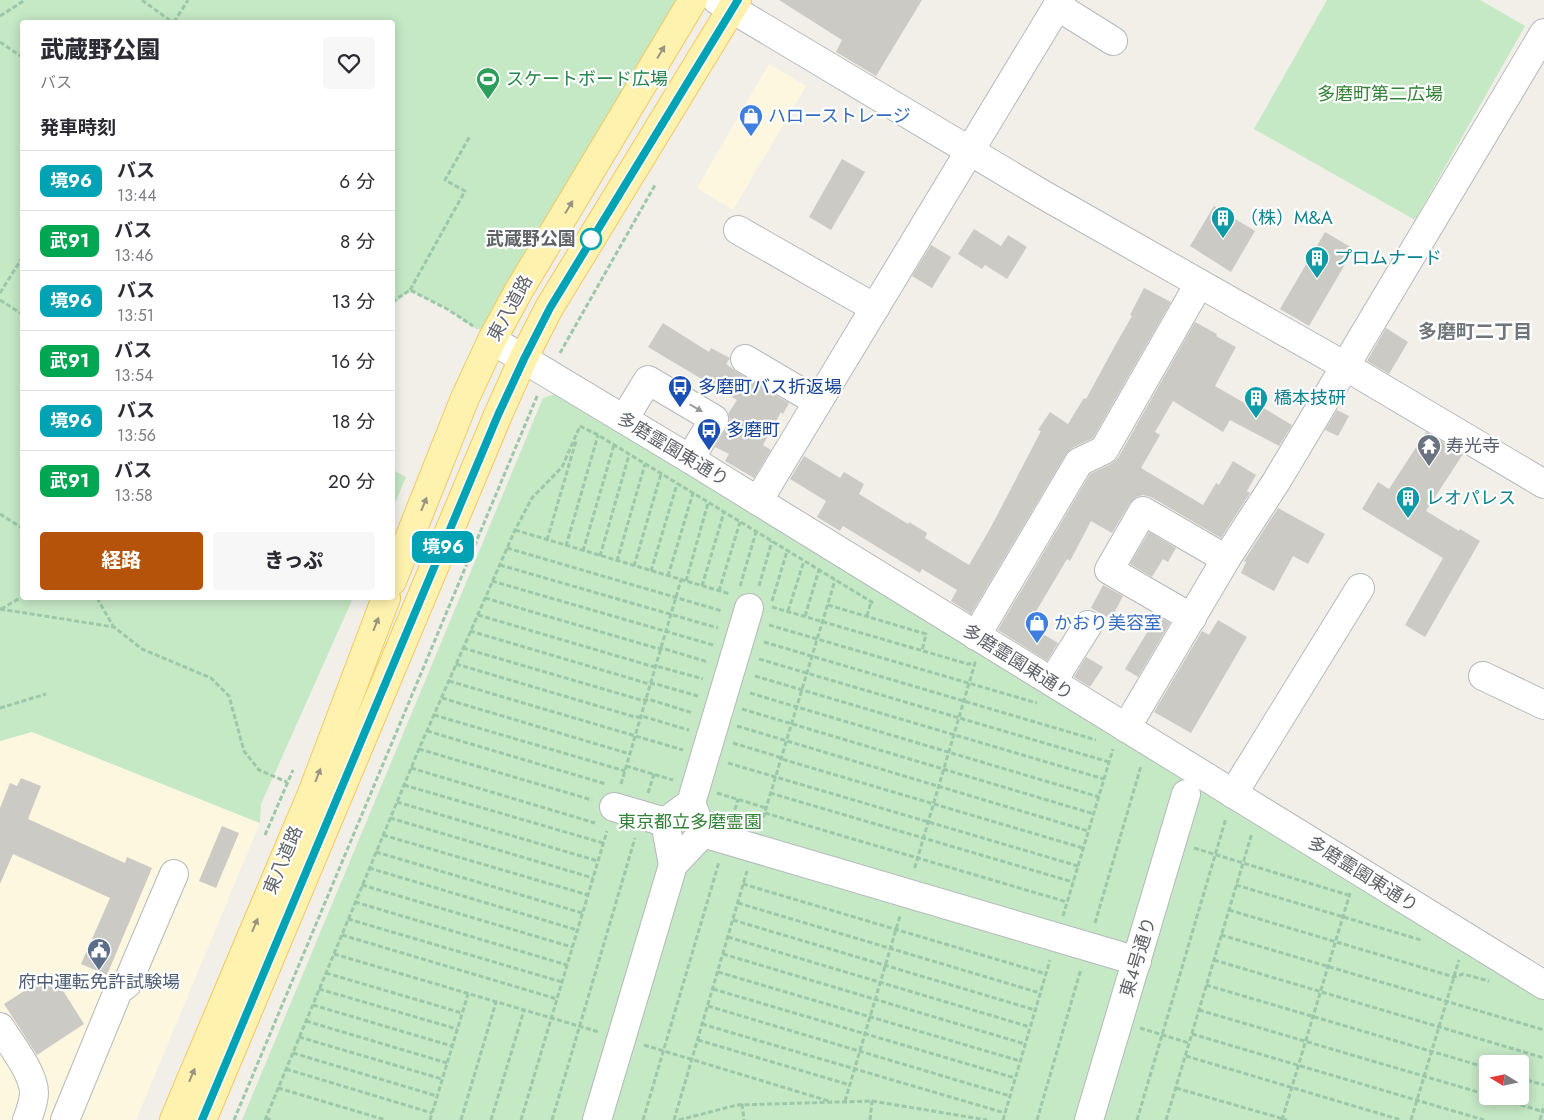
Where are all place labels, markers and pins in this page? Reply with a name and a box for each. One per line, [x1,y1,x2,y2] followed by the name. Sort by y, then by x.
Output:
[475,66,501,100] sports icon: スケートボード広場
[506,66,668,92] place label: スケートボード広場
[738,103,764,137] shop icon: ハローストレージ
[768,103,911,129] place label: ハローストレージ
[1210,205,1236,239] building icon: （株）M&A
[1240,205,1333,231] place label: （株）M&A
[486,226,576,252] place label: 武蔵野公園
[580,228,602,250] marker: 武蔵野公園
[1304,245,1330,279] building icon: プロムナード
[1334,245,1442,271] place label: プロムナード
[667,374,693,408] bus stop icon: 多磨町バス折返場
[698,374,842,400] place label: 多磨町バス折返場
[1243,385,1269,419] building icon: 橋本技研
[1274,385,1346,411] place label: 橋本技研
[696,417,722,451] bus stop icon: 多磨町
[726,417,780,443] place label: 多磨町
[1416,433,1442,467] temple icon: 寿光寺
[1446,433,1500,459] place label: 寿光寺
[1395,485,1421,519] building icon: レオパレス
[1426,485,1516,511] place label: レオパレス
[1024,610,1050,644] shop icon: かおり美容室
[1054,610,1162,636] place label: かおり美容室
[86,937,112,971] public building icon: 府中運転免許試験場
[18,969,180,995] place label: 府中運転免許試験場

